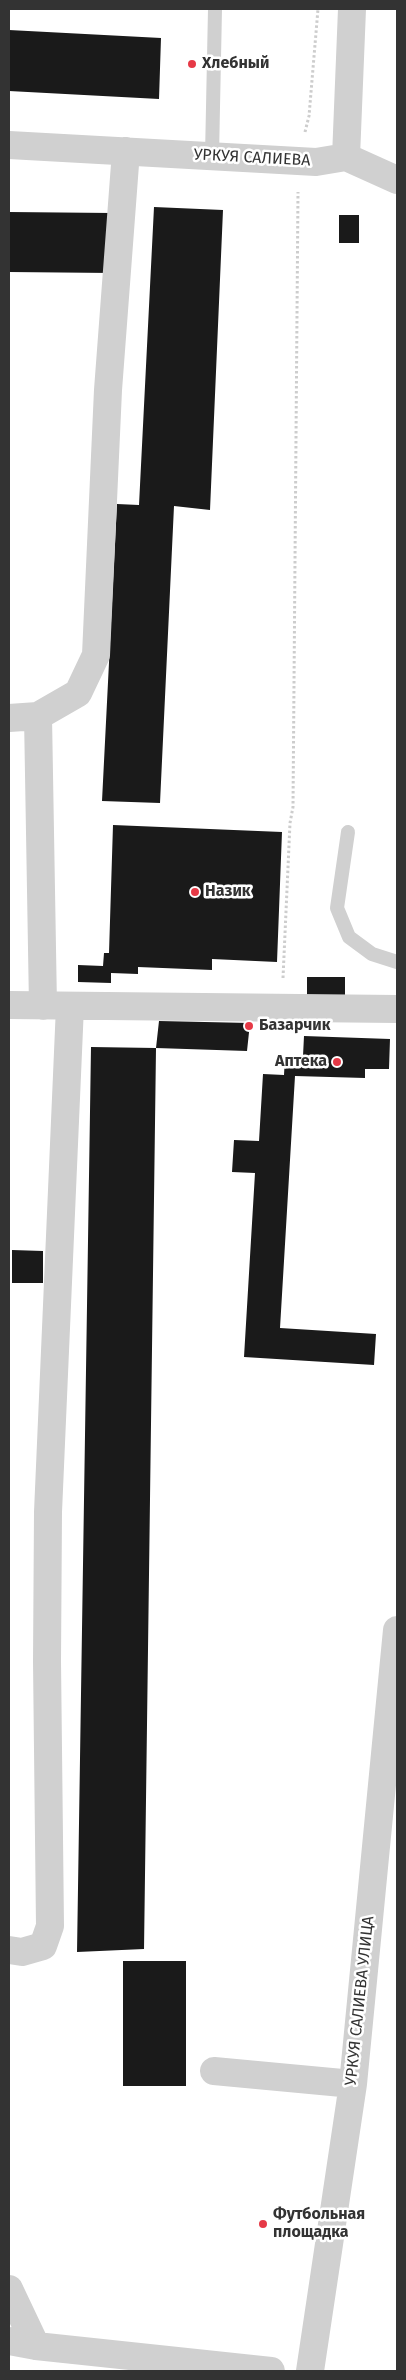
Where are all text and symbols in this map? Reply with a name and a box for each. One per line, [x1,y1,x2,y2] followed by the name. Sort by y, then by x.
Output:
[202,54,269,74] place label: Хлебный
[186,58,198,70] marker: Хлебный
[193,145,311,171] street label: УРКУЯ САЛИЕВА
[205,882,251,902] place label: Назик
[189,886,201,898] marker: Назик
[259,1016,330,1036] place label: Базарчик
[243,1020,255,1032] marker: Базарчик
[275,1052,327,1072] place label: Аптека
[331,1056,343,1068] marker: Аптека
[342,1915,378,2087] street label: УРКУЯ САЛИЕВА УЛИЦА
[273,2205,365,2243] place label: Футбольная площадка
[257,2218,269,2230] marker: Футбольная площадка

